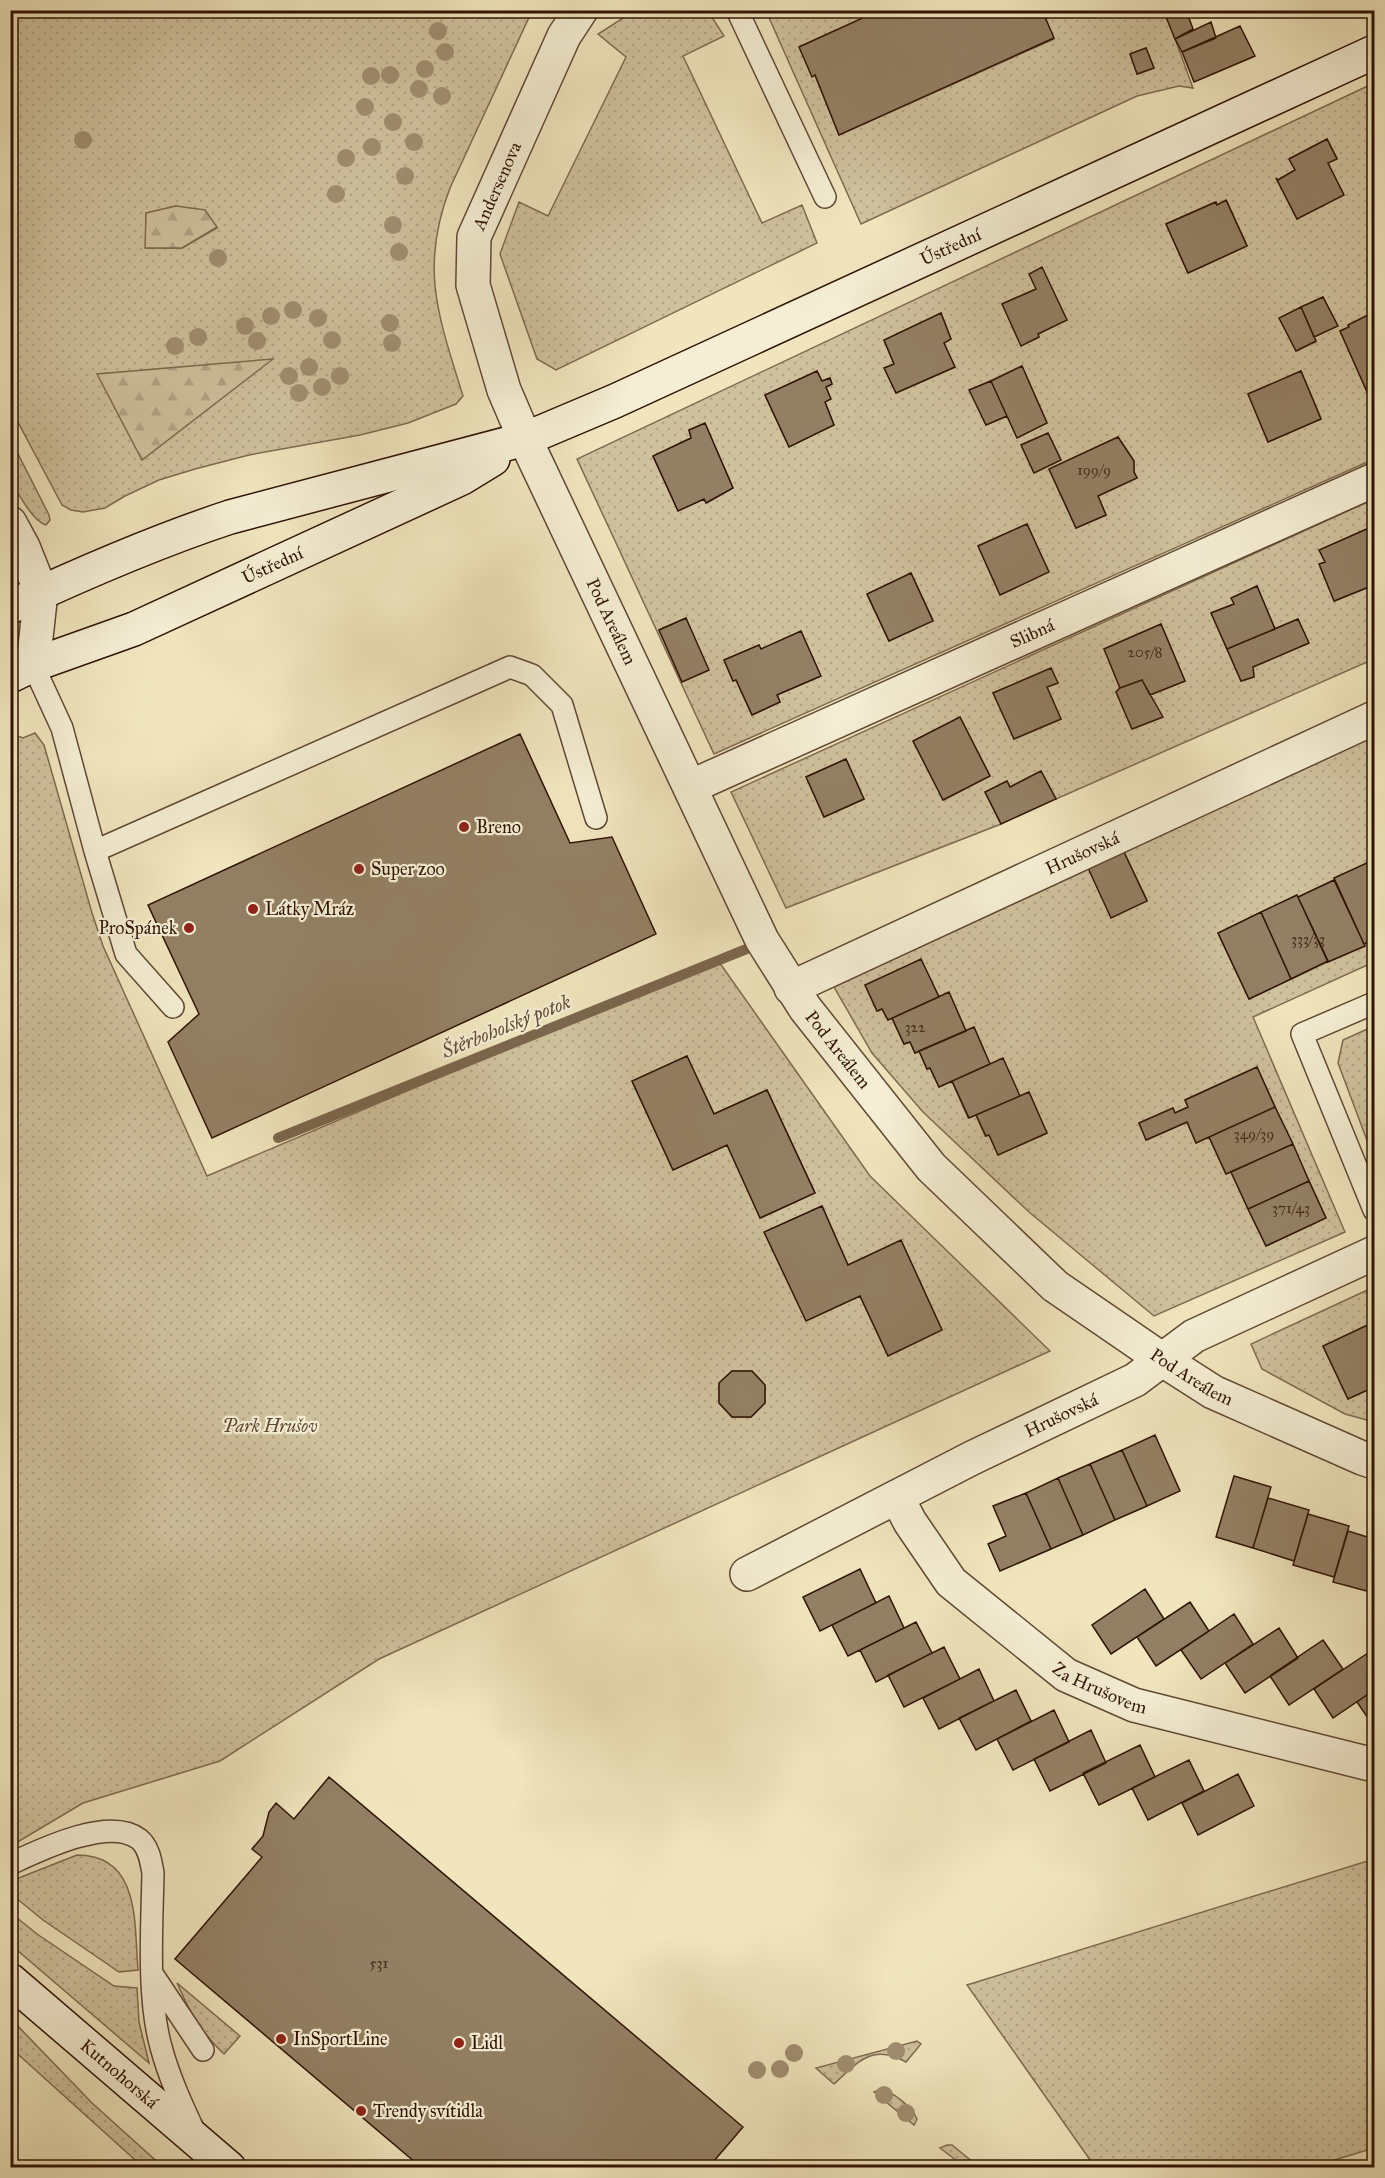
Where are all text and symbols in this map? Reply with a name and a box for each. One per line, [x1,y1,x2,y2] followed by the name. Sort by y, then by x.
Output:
[467,138,526,234] street label: Andersenova
[916,223,985,270] street label: Ústřední
[1077,461,1111,479] house number: 199/9
[238,541,307,589] street label: Ústřední
[581,575,641,668] street label: Pod Areálem
[1007,614,1058,653] street label: Slibná
[1128,643,1162,661] house number: 205/8
[476,816,521,838] place label: Breno
[457,820,471,834] marker: Breno
[1042,826,1123,880] street label: Hrušovská
[371,858,445,880] place label: Super zoo
[352,862,366,876] marker: Super zoo
[265,898,354,920] place label: Látky Mráz
[246,902,260,916] marker: Látky Mráz
[98,917,178,939] place label: ProSpánek
[182,921,196,935] marker: ProSpánek
[1291,930,1325,948] house number: 333/33
[436,987,575,1064] water label: Štěrboholský potok
[800,1006,876,1093] street label: Pod Areálem
[905,1018,926,1036] house number: 322
[1234,1125,1274,1143] house number: 349/39
[1272,1199,1310,1217] house number: 371/43
[1146,1344,1237,1411] street label: Pod Areálem
[1021,1388,1102,1442] street label: Hrušovská
[222,1415,318,1437] park label: Park Hrušov
[1048,1657,1149,1719] street label: Za Hrušovem
[370,1954,389,1972] house number: 531
[293,2028,388,2050] place label: InSportLine
[274,2032,288,2046] marker: InSportLine
[471,2032,503,2054] place label: Lidl
[76,2034,163,2114] street label: Kutnohorská
[452,2036,466,2050] marker: Lidl
[373,2100,483,2122] place label: Trendy svítidla
[354,2104,368,2118] marker: Trendy svítidla

